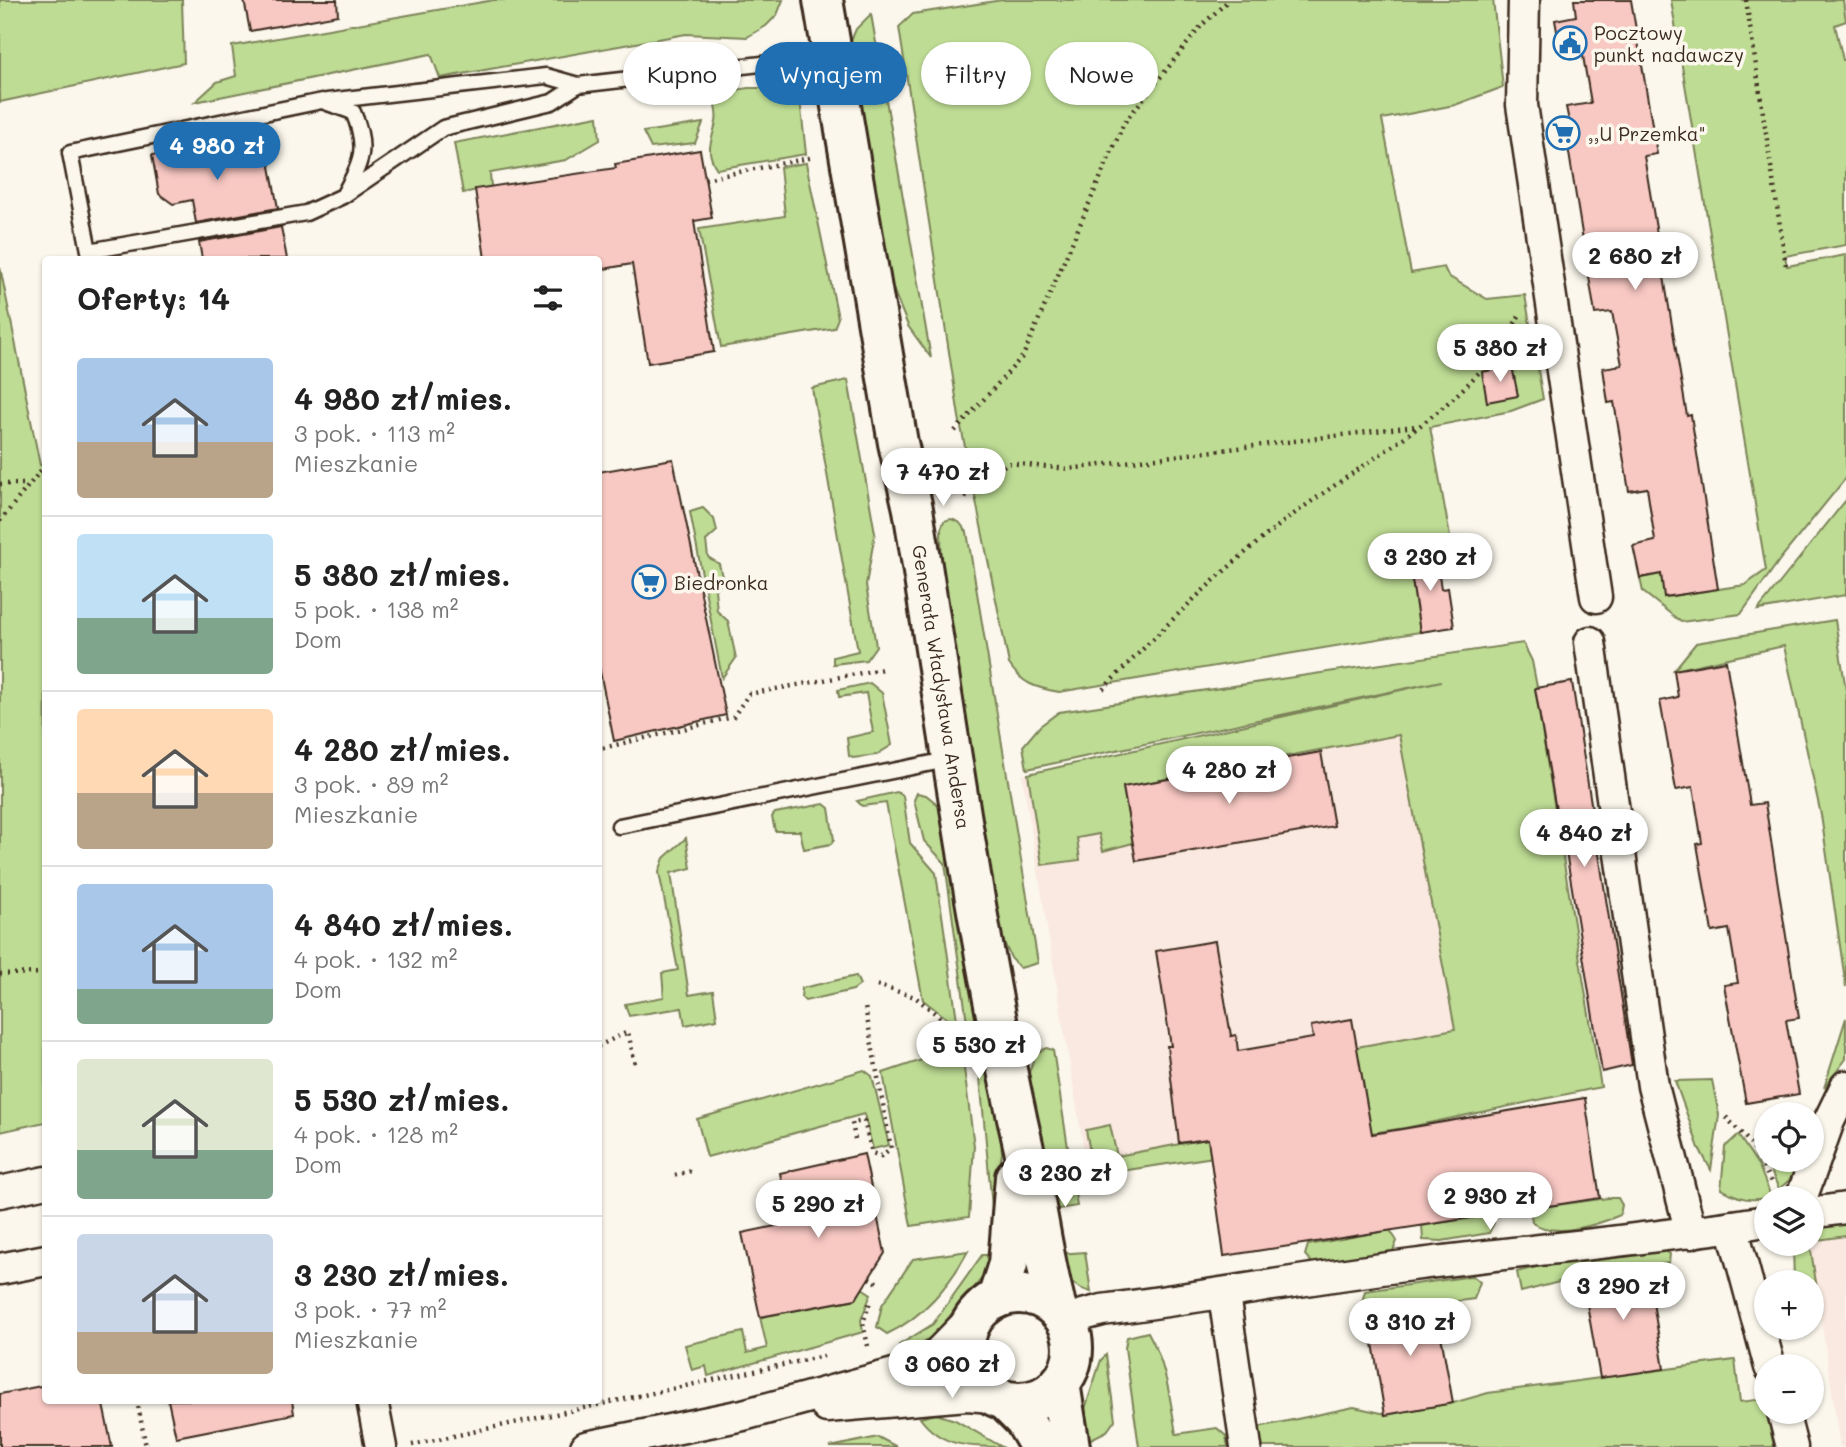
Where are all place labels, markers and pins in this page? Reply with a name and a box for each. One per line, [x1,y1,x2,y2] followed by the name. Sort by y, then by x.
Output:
[1594,20,1744,67] place label: Pocztowy punkt nadawczy
[1551,24,1589,62] public building icon: Pocztowy punkt nadawczy
[1544,114,1582,152] supermarket icon: ,,U Przemka"
[1588,121,1705,146] place label: ,,U Przemka"
[145,122,289,182] pin: 4 980 zł
[1563,232,1707,292] pin: 2 680 zł
[1428,324,1572,384] pin: 5 380 zł
[871,448,1015,508] pin: 7 470 zł
[1358,534,1502,593] pin: 3 230 zł
[630,563,668,601] supermarket icon: Biedronka
[674,570,769,595] place label: Biedronka
[1157,746,1301,806] pin: 4 280 zł
[1512,810,1656,869] pin: 4 840 zł
[907,1021,1051,1081] pin: 5 530 zł
[993,1150,1137,1209] pin: 3 230 zł
[1418,1172,1562,1232] pin: 2 930 zł
[746,1180,890,1240] pin: 5 290 zł
[1551,1262,1695,1322] pin: 3 290 zł
[1338,1298,1482,1358] pin: 3 310 zł
[880,1340,1024,1400] pin: 3 060 zł

